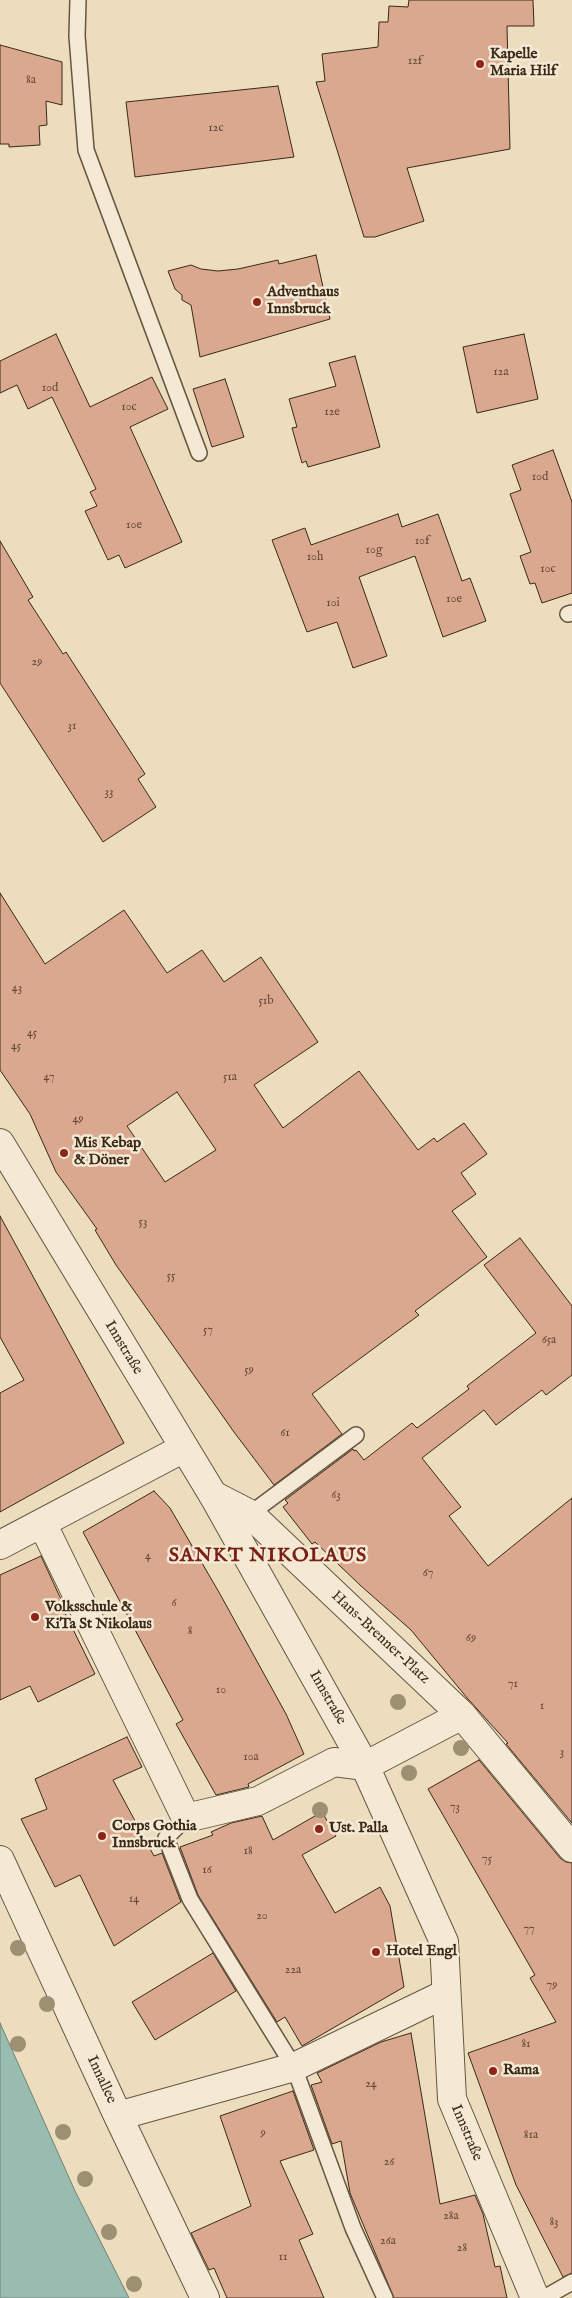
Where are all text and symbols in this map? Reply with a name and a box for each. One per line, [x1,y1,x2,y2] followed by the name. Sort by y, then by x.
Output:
[490,46,556,81] place label: Kapelle Maria Hilf
[408,55,422,69] house number: 12f
[474,58,486,70] marker: Kapelle Maria Hilf
[26,74,36,88] house number: 8a
[208,122,224,136] house number: 12c
[267,284,339,319] place label: Adventhaus Innsbruck
[251,296,263,308] marker: Adventhaus Innsbruck
[493,366,509,380] house number: 12a
[42,382,58,396] house number: 10d
[121,401,137,415] house number: 10c
[324,406,340,420] house number: 12e
[532,471,548,485] house number: 10d
[126,519,142,533] house number: 10e
[415,535,429,549] house number: 10f
[366,544,382,558] house number: 10g
[307,551,323,565] house number: 10h
[540,563,556,577] house number: 10c
[446,593,462,607] house number: 10e
[326,597,340,611] house number: 10i
[32,656,42,670] house number: 29
[68,720,76,734] house number: 31
[105,786,113,800] house number: 33
[12,982,22,996] house number: 43
[258,995,274,1009] house number: 51b
[27,1027,37,1041] house number: 45
[11,1040,21,1054] house number: 45
[43,1071,55,1085] house number: 47
[223,1071,237,1085] house number: 51a
[72,1113,84,1127] house number: 49
[74,1135,141,1170] place label: Mis Kebap & Döner
[58,1147,70,1159] marker: Mis Kebap & Döner
[139,1216,147,1230] house number: 53
[167,1270,175,1284] house number: 55
[100,1318,146,1378] street label: Innstraße
[203,1324,213,1338] house number: 57
[542,1334,556,1348] house number: 65a
[244,1364,254,1378] house number: 59
[280,1427,290,1441] house number: 61
[331,1489,341,1503] house number: 63
[167,1545,369,1569] district label: SANKT NIKOLAUS
[145,1550,151,1564] house number: 4
[423,1567,433,1581] house number: 67
[327,1588,433,1688] street label: Hans-Brenner-Platz
[171,1597,177,1611] house number: 6
[45,1599,152,1634] place label: Volksschule & KiTa St Nikolaus
[29,1611,41,1623] marker: Volksschule & KiTa St Nikolaus
[188,1625,192,1639] house number: 8
[466,1632,476,1646] house number: 69
[304,1668,350,1728] street label: Innstraße
[508,1678,518,1692] house number: 71
[216,1684,226,1698] house number: 10
[540,1700,544,1714] house number: 1
[560,1746,564,1760] house number: 3
[243,1751,259,1765] house number: 10a
[450,1801,460,1815] house number: 73
[112,1818,197,1853] place label: Corps Gothia Innsbruck
[329,1820,388,1838] place label: Ust. Palla
[313,1823,325,1835] marker: Ust. Palla
[96,1830,108,1842] marker: Corps Gothia Innsbruck
[243,1845,253,1859] house number: 18
[482,1853,492,1867] house number: 75
[202,1864,212,1878] house number: 16
[129,1893,139,1907] house number: 14
[256,1910,268,1924] house number: 20
[523,1923,535,1937] house number: 77
[386,1943,457,1961] place label: Hotel Engl
[370,1946,382,1958] marker: Hotel Engl
[285,1964,301,1978] house number: 22a
[547,1979,557,1993] house number: 79
[521,2038,531,2052] house number: 81
[82,2053,120,2107] street label: Innallee
[503,2062,539,2080] place label: Rama
[487,2065,499,2077] marker: Rama
[365,2078,377,2092] house number: 24
[446,2102,486,2164] street label: Innstraße
[260,2127,266,2141] house number: 9
[524,2129,538,2143] house number: 81a
[384,2156,394,2170] house number: 26
[443,2210,459,2224] house number: 28a
[549,2216,559,2230] house number: 83
[380,2235,396,2249] house number: 26a
[457,2242,467,2256] house number: 28
[279,2251,287,2265] house number: 11

